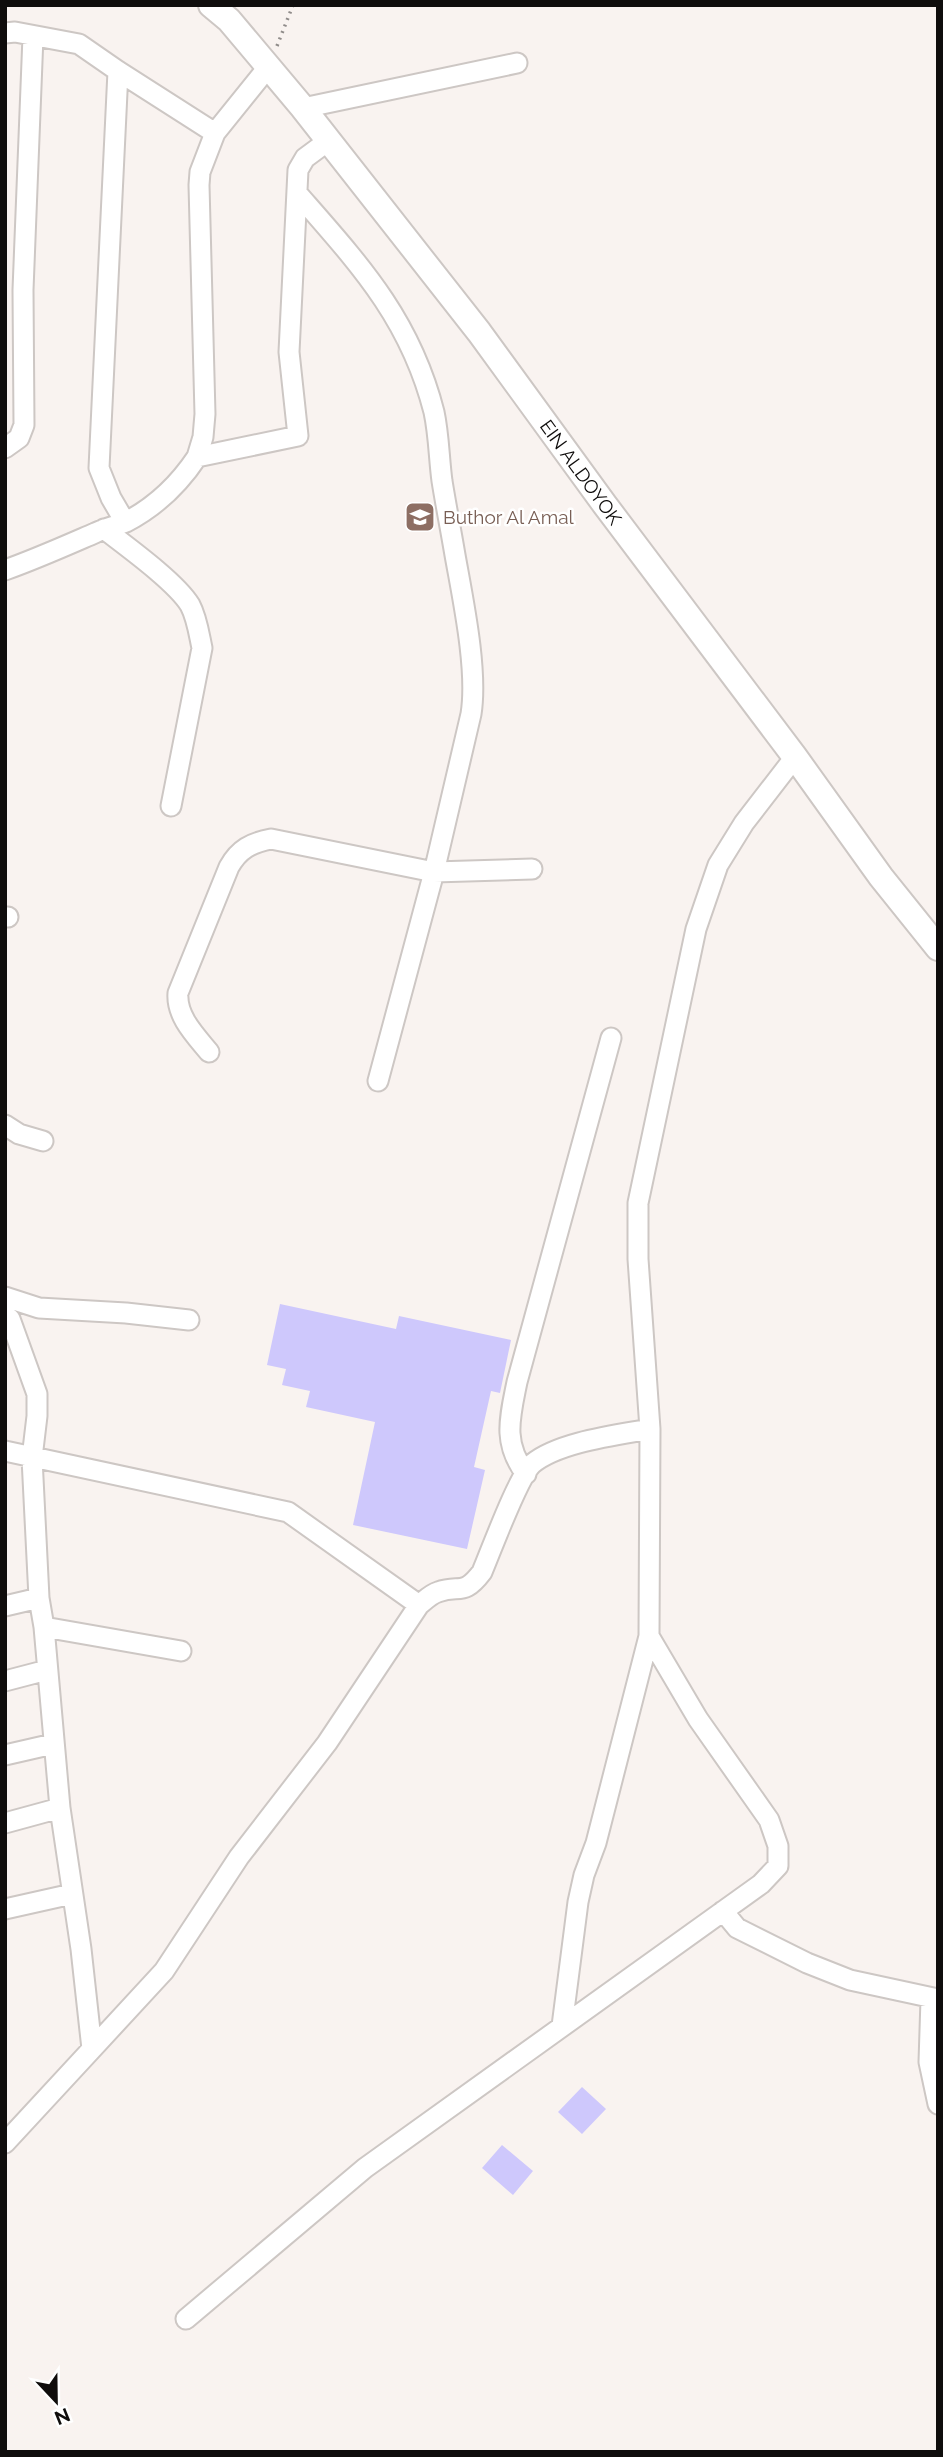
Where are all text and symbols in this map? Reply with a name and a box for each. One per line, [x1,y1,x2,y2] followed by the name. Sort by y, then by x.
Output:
[536,415,627,529] street label: EIN ALDOYOK
[403,500,437,534] school or university icon: Buthor Al Amal
[443,506,575,528] place label: Buthor Al Amal
[21,2366,91,2436] north arrow
[52,2404,73,2430] text: N

